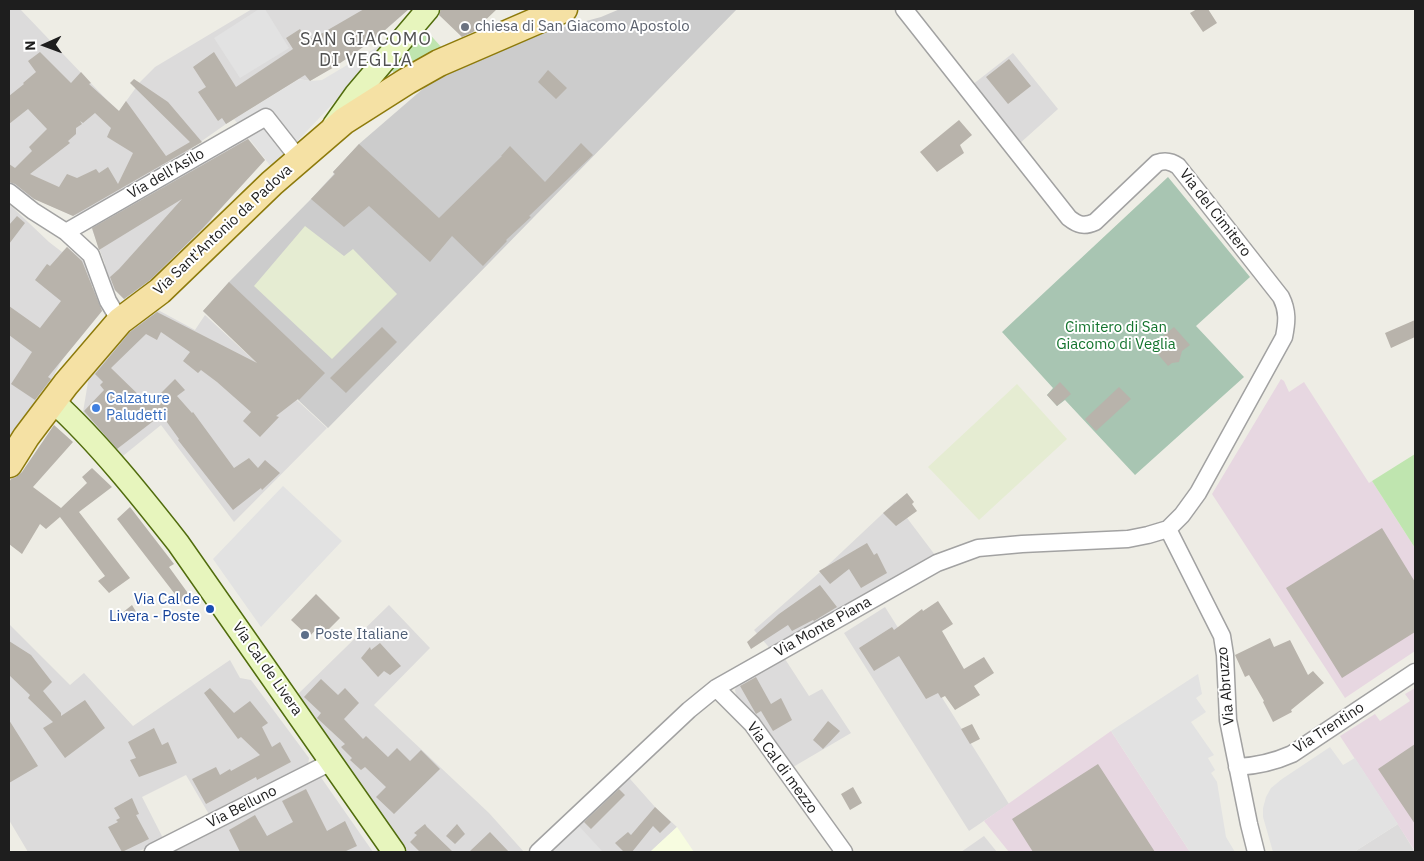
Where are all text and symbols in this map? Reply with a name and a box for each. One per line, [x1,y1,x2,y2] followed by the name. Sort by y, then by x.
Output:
[475,18,690,36] place label: chiesa di San Giacomo Apostolo
[20,20,70,70] north arrow
[459,21,471,33] marker: chiesa di San Giacomo Apostolo
[299,29,433,72] district label: SAN GIACOMO DI VEGLIA
[21,40,39,51] text: N
[124,145,208,203] street label: Via dell'Asilo
[150,161,296,299] street label: Via Sant'Antonio da Padova
[1175,166,1255,260] street label: Via del Cimitero
[1056,319,1176,354] park label: Cimitero di San Giacomo di Veglia
[106,390,170,425] place label: Calzature Paludetti
[90,402,102,414] marker: Calzature Paludetti
[109,591,200,626] place label: Via Cal de Livera - Poste
[771,593,875,661] street label: Via Monte Piana
[204,603,216,615] marker: Via Cal de Livera - Poste
[228,619,306,719] street label: Via Cal de Livera
[315,626,408,644] place label: Poste Italiane
[299,629,311,641] marker: Poste Italiane
[1214,646,1238,726] street label: Via Abruzzo
[1290,699,1368,757] street label: Via Trentino
[743,719,821,817] street label: Via Cal di mezzo
[204,782,280,832] street label: Via Belluno

